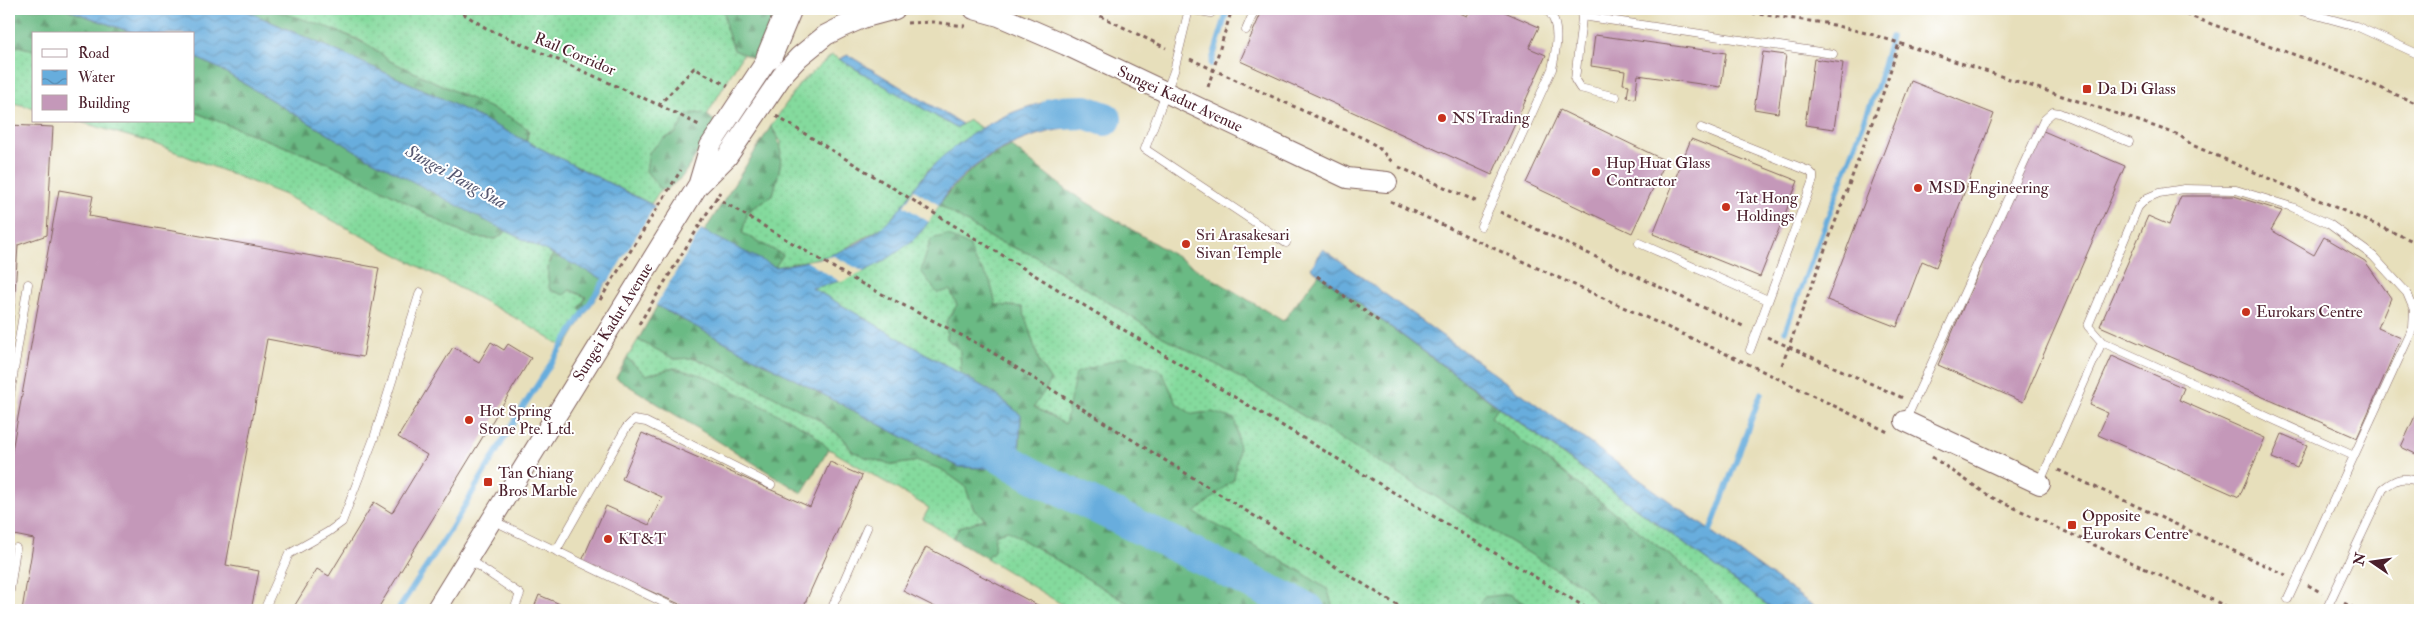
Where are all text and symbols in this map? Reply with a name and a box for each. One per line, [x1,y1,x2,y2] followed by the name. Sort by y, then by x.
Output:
[531,28,619,80] street label: Rail Corridor
[32,32,195,122] legend
[78,44,110,63] text: Road
[1114,61,1246,137] street label: Sungei Kadut Avenue
[77,68,115,87] text: Water
[2097,79,2176,99] place label: Da Di Glass
[2081,83,2093,95] marker: Da Di Glass
[78,94,130,113] text: Building
[1452,108,1531,128] place label: NS Trading
[1436,112,1448,124] marker: NS Trading
[400,139,511,214] water label: Sungei Pang Sua
[1606,153,1710,191] place label: Hup Huat Glass Contractor
[1590,166,1602,178] marker: Hup Huat Glass Contractor
[1928,178,2050,198] place label: MSD Engineering
[1912,182,1924,194] marker: MSD Engineering
[1736,188,1799,226] place label: Tat Hong Holdings
[1720,201,1732,213] marker: Tat Hong Holdings
[1196,225,1290,264] place label: Sri Arasakesari Sivan Temple
[1180,238,1192,250] marker: Sri Arasakesari Sivan Temple
[568,259,658,385] street label: Sungei Kadut Avenue
[2256,302,2363,322] place label: Eurokars Centre
[2240,306,2252,318] marker: Eurokars Centre
[479,401,574,439] place label: Hot Spring Stone Pte. Ltd.
[463,414,475,426] marker: Hot Spring Stone Pte. Ltd.
[498,463,578,501] place label: Tan Chiang Bros Marble
[482,476,494,488] marker: Tan Chiang Bros Marble
[2082,506,2189,544] place label: Opposite Eurokars Centre
[2066,519,2078,531] marker: Opposite Eurokars Centre
[618,529,666,549] place label: KT&T
[602,533,614,545] marker: KT&T
[2346,536,2396,586] north arrow
[2350,551,2370,568] text: N

